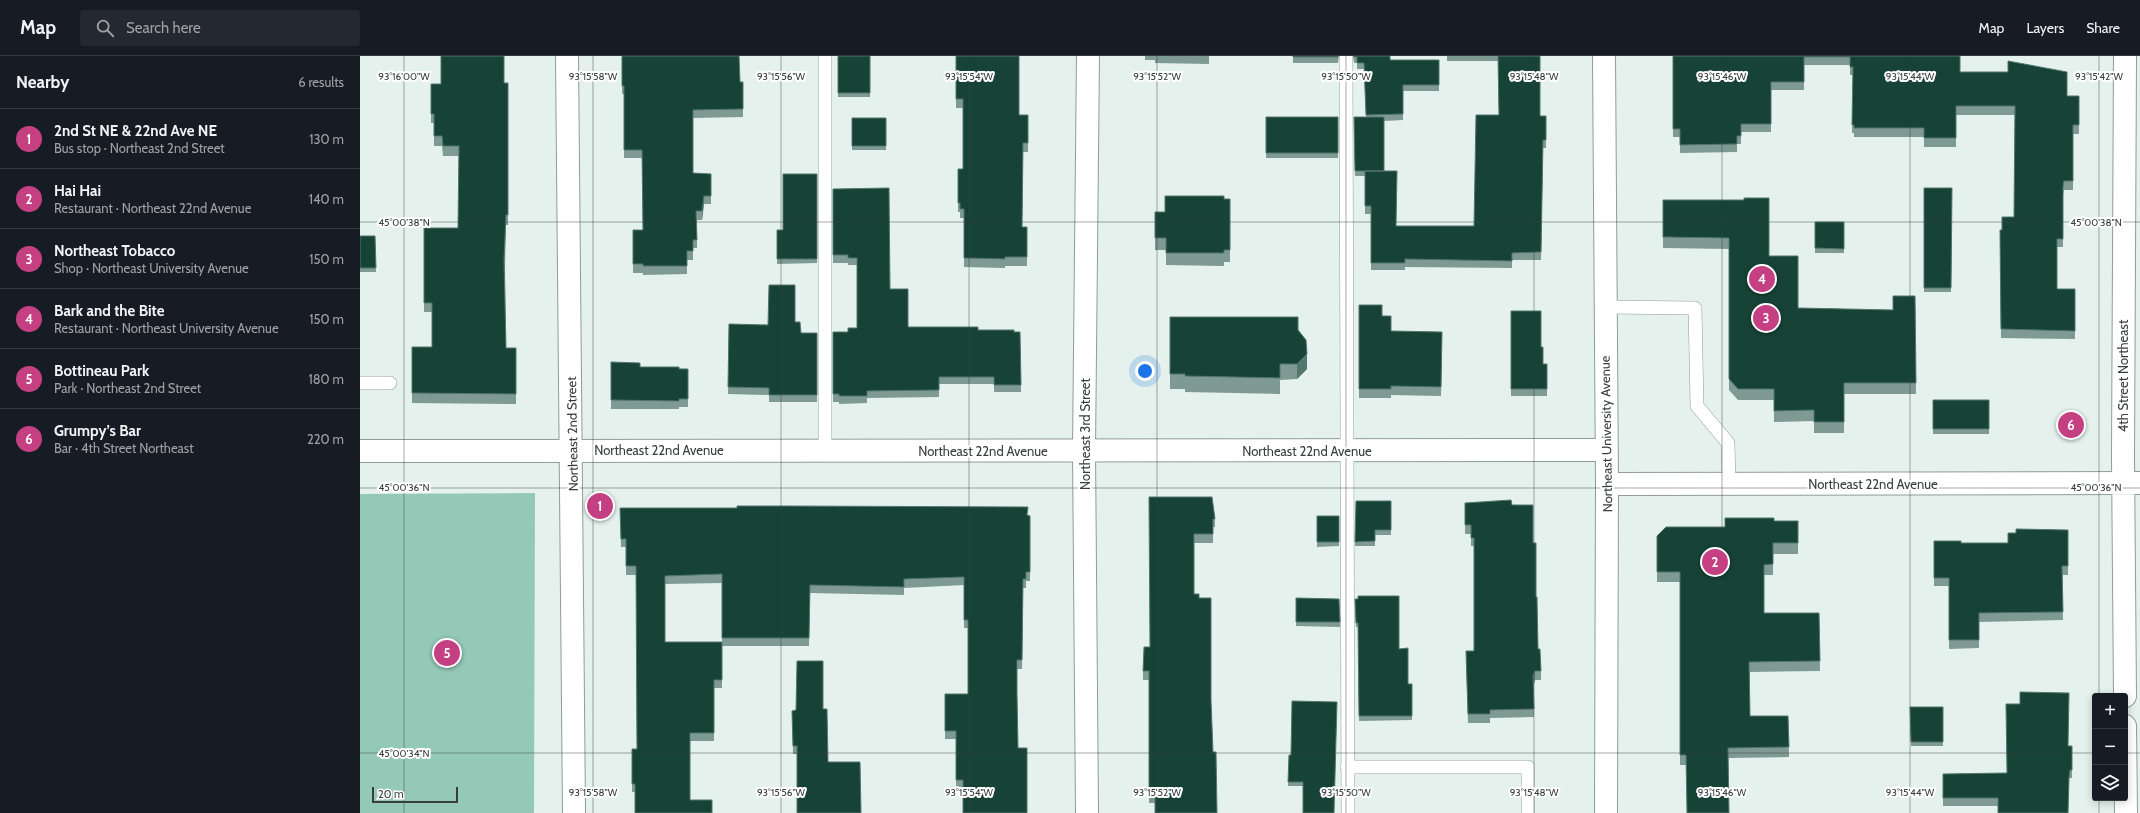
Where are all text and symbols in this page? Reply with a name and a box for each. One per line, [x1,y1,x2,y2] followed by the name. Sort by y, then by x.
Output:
[80,10,360,46] search box
[20,16,56,39] text: Map
[94,17,116,39] icon: search
[126,19,201,37] text: Search here
[1979,19,2004,37] text: Map
[2026,19,2064,37] text: Layers
[2086,19,2120,37] text: Share
[378,70,430,83] text: 93°16'00"W
[569,70,618,83] text: 93°15'58"W
[757,70,806,83] text: 93°15'56"W
[945,70,994,83] text: 93°15'54"W
[1133,70,1181,83] text: 93°15'52"W
[1321,70,1371,83] text: 93°15'50"W
[1510,70,1559,83] text: 93°15'48"W
[1698,70,1747,83] text: 93°15'46"W
[1886,70,1935,83] text: 93°15'44"W
[2075,70,2123,83] text: 93°15'42"W
[16,72,69,92] text: Nearby
[298,74,344,90] text: 6 results
[54,122,217,140] text: 2nd St NE & 22nd Ave NE
[27,131,31,147] text: 1
[309,131,344,147] text: 130 m
[54,140,225,156] text: Bus stop · Northeast 2nd Street
[54,182,101,200] text: Hai Hai
[26,191,32,207] text: 2
[309,191,344,207] text: 140 m
[54,200,251,216] text: Restaurant · Northeast 22nd Avenue
[378,216,430,229] text: 45°00'38"N
[2070,216,2122,229] text: 45°00'38"N
[54,242,175,260] text: Northeast Tobacco
[25,251,33,267] text: 3
[309,251,344,267] text: 150 m
[54,260,249,276] text: Shop · Northeast University Avenue
[1749,264,1775,294] pin: 4
[54,302,164,320] text: Bark and the Bite
[1753,303,1779,333] pin: 3
[25,311,33,327] text: 4
[309,311,344,327] text: 150 m
[2115,319,2131,432] street label: 4th Street Northeast
[54,320,279,336] text: Restaurant · Northeast University Avenue
[1597,355,1615,513] street label: Northeast University Avenue
[1135,361,1155,381] your location
[54,362,149,380] text: Bottineau Park
[26,371,32,387] text: 5
[308,371,344,387] text: 180 m
[563,376,581,492] street label: Northeast 2nd Street
[1077,378,1093,490] street label: Northeast 3rd Street
[54,380,201,396] text: Park · Northeast 2nd Street
[2058,410,2084,440] pin: 6
[54,422,141,440] text: Grumpy’s Bar
[25,431,33,447] text: 6
[307,431,344,447] text: 220 m
[54,440,194,456] text: Bar · 4th Street Northeast
[594,442,724,458] street label: Northeast 22nd Avenue
[918,443,1048,459] street label: Northeast 22nd Avenue
[1242,443,1372,459] street label: Northeast 22nd Avenue
[1808,476,1938,492] street label: Northeast 22nd Avenue
[378,481,430,494] text: 45°00'36"N
[2070,481,2122,494] text: 45°00'36"N
[587,491,613,521] pin: 1
[1702,547,1728,577] pin: 2
[434,638,460,668] pin: 5
[2092,693,2128,801] map controls
[2092,693,2128,729] button: +
[2092,729,2128,765] button: −
[378,747,430,760] text: 45°00'34"N
[2092,765,2128,801] button: layers
[372,785,458,804] scale bar
[569,786,618,799] text: 93°15'58"W
[757,786,806,799] text: 93°15'56"W
[945,786,994,799] text: 93°15'54"W
[1133,786,1181,799] text: 93°15'52"W
[1321,786,1371,799] text: 93°15'50"W
[1510,786,1559,799] text: 93°15'48"W
[1698,786,1747,799] text: 93°15'46"W
[1886,786,1935,799] text: 93°15'44"W
[378,787,404,801] text: 20 m

